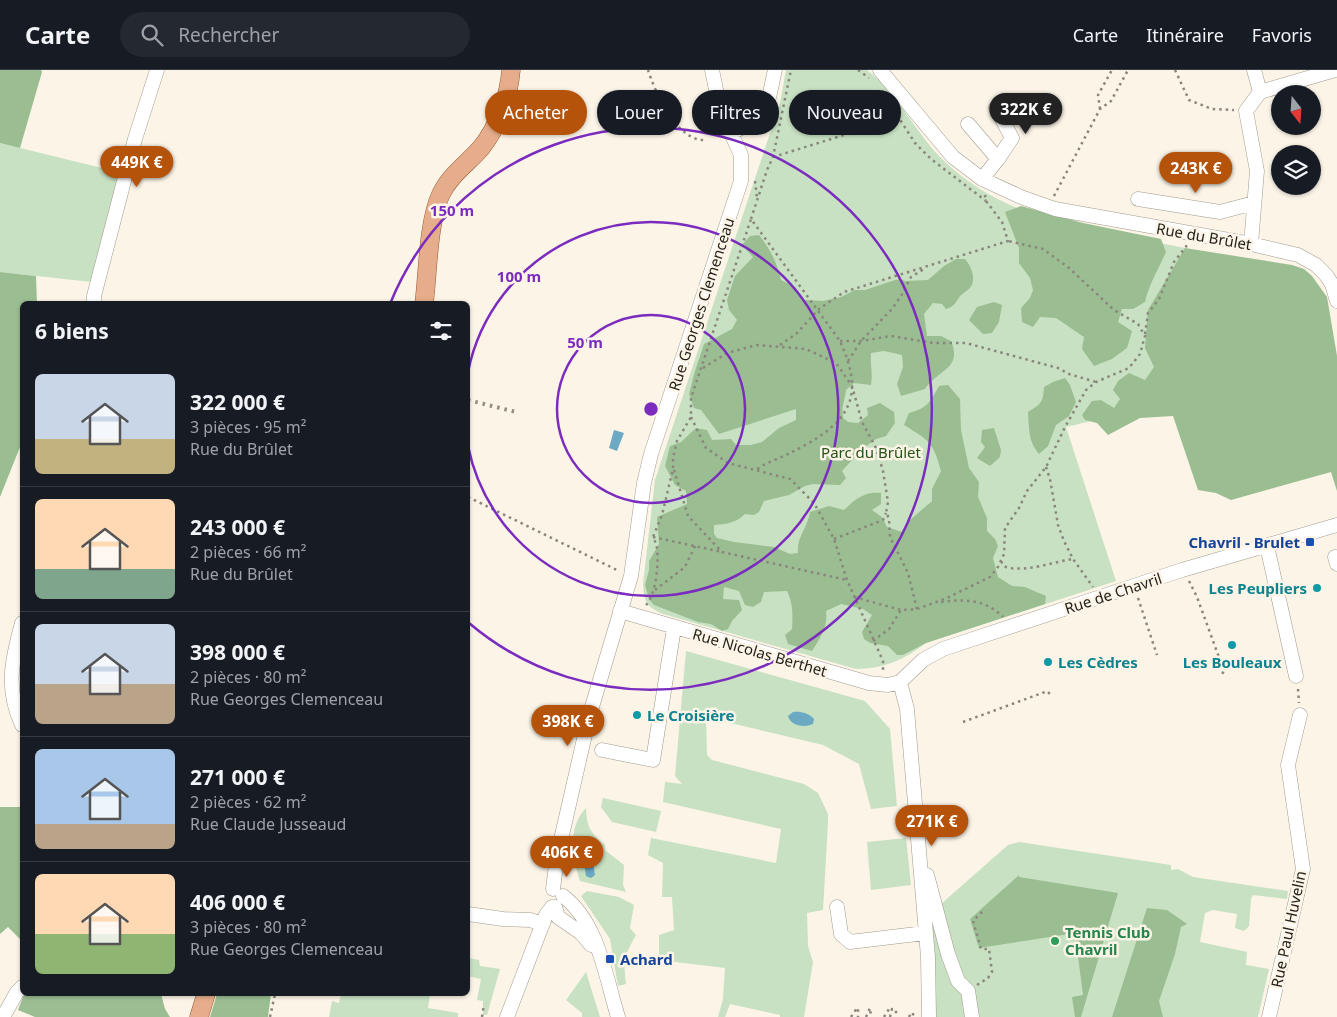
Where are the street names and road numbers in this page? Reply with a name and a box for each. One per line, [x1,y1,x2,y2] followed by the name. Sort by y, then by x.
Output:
[663,215,739,393] street label: Rue Georges Clemenceau
[1155,218,1254,254] street label: Rue du Brûlet
[1062,568,1164,618] street label: Rue de Chavril
[691,623,830,681] street label: Rue Nicolas Berthet
[1266,869,1310,989] street label: Rue Paul Huvelin

